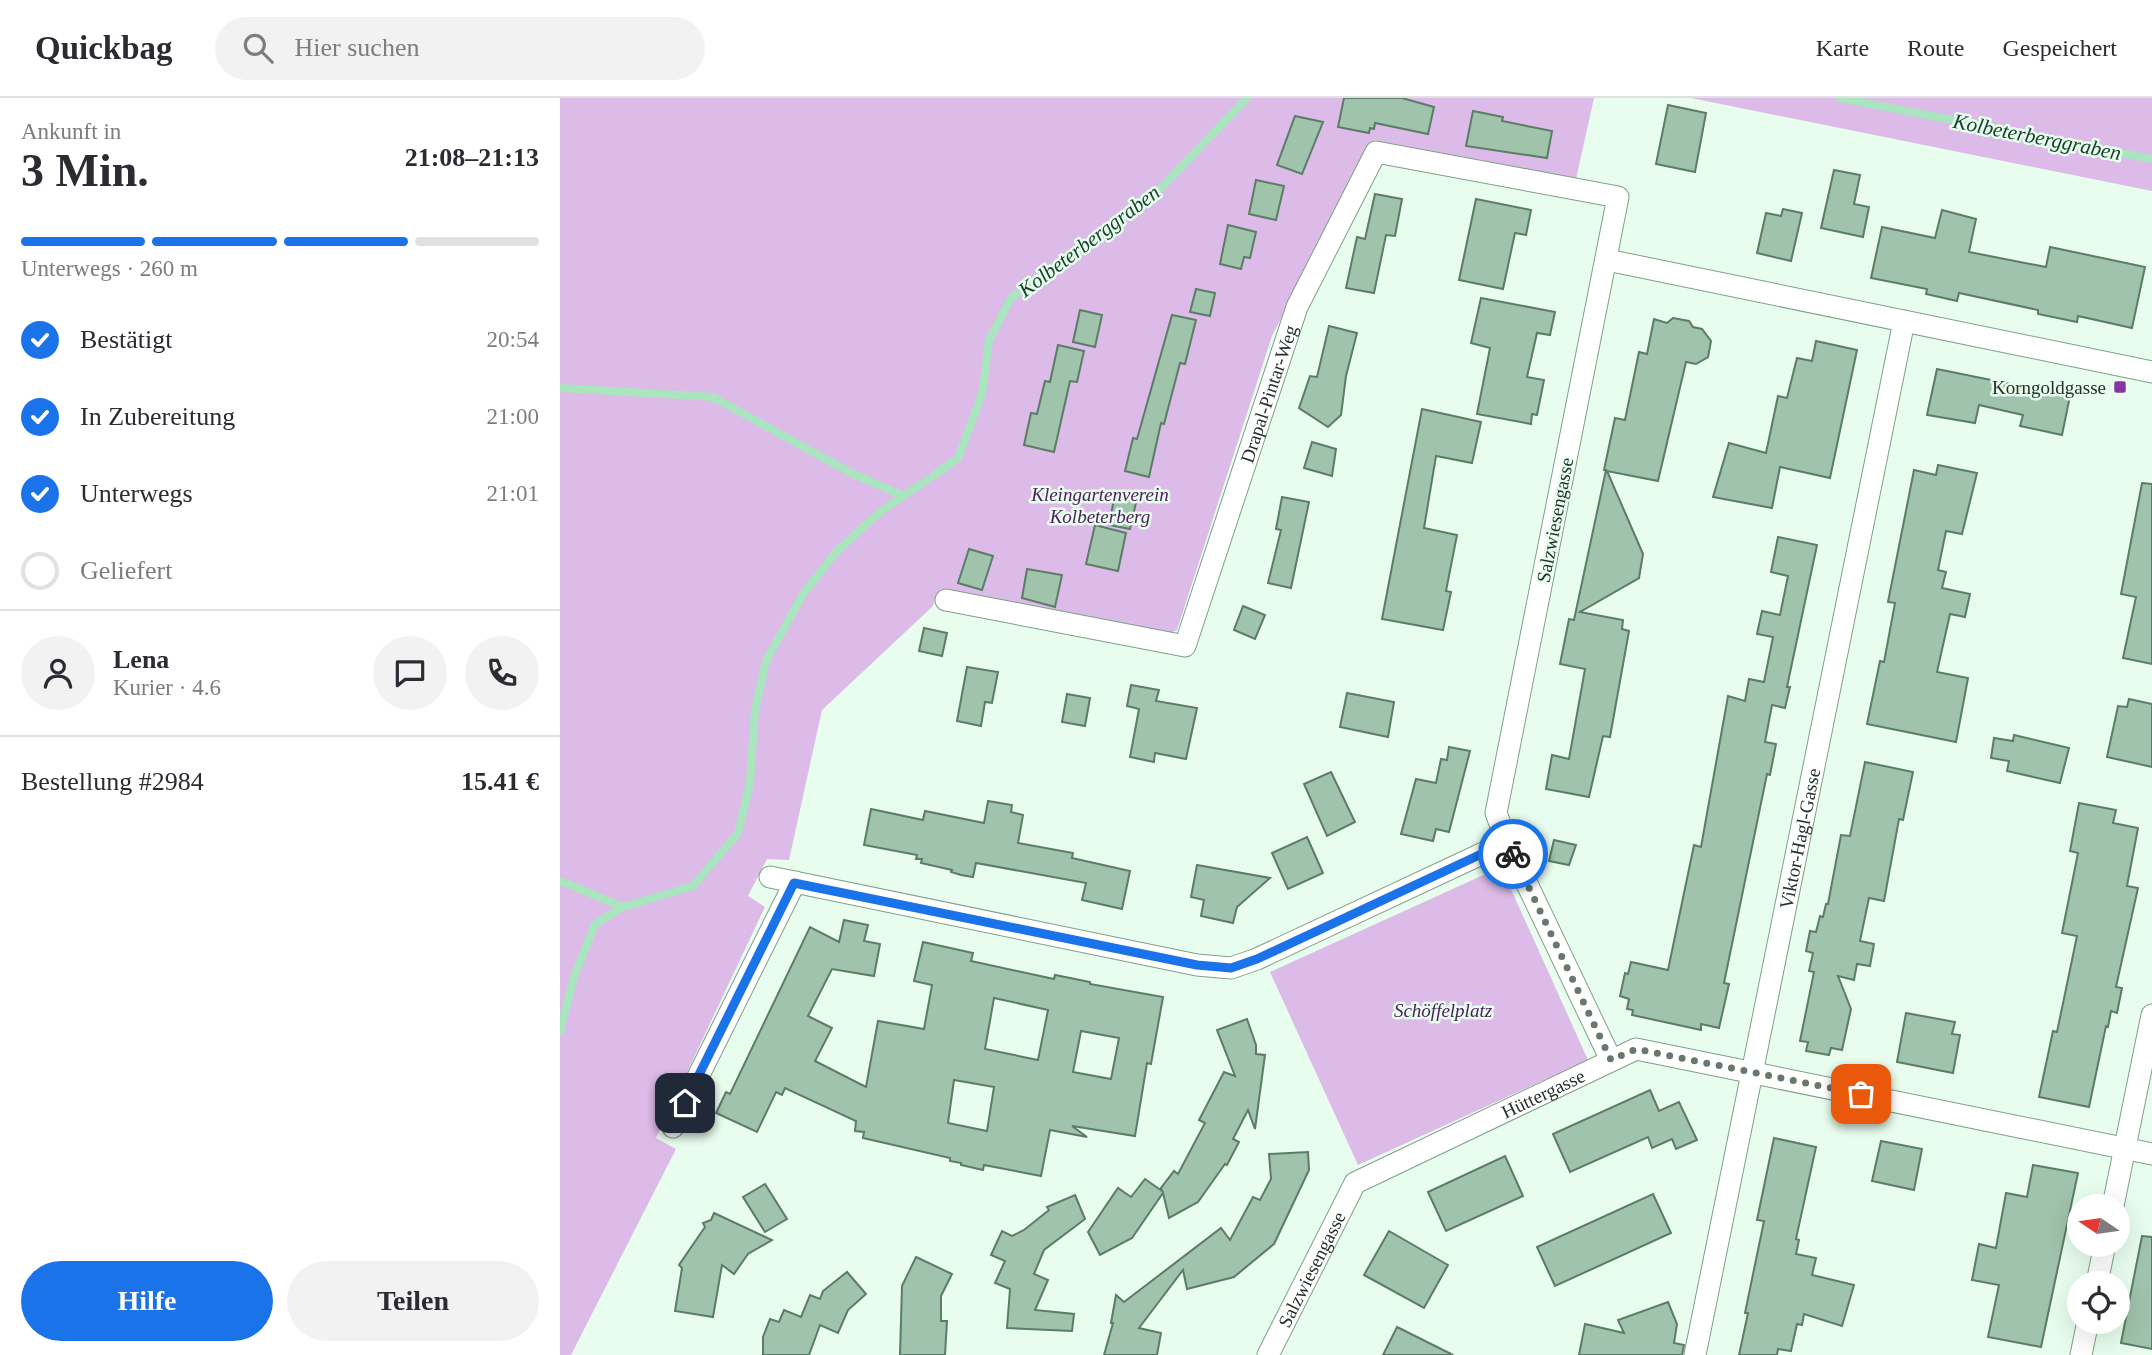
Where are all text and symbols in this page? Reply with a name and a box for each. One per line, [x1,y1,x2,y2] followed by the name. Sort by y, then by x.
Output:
[215,17,705,80] search box
[239,29,277,67] icon: search
[35,30,173,66] text: Quickbag
[295,33,419,62] text: Hier suchen
[1816,35,1869,61] text: Karte
[1907,35,1964,61] text: Route
[2002,35,2117,61] text: Gespeichert
[1950,109,2123,165] water label: Kolbeterberggraben
[21,119,121,144] text: Ankunft in
[405,143,539,172] text: 21:08–21:13
[21,145,149,196] text: 3 Min.
[1013,180,1164,303] water label: Kolbeterberggraben
[21,256,198,281] text: Unterwegs · 260 m
[21,321,59,359] icon: check
[1236,322,1301,465] street label: Drapal-Pintar-Weg
[80,325,172,354] text: Bestätigt
[487,327,539,352] text: 20:54
[1992,377,2106,398] place label: Korngoldgasse
[2112,379,2128,395] marker: Korngoldgasse
[21,398,59,436] icon: check
[80,402,235,431] text: In Zubereitung
[487,404,539,429] text: 21:00
[1533,456,1577,584] street label: Salzwiesengasse
[21,475,59,513] icon: check
[80,479,193,508] text: Unterwegs
[487,481,539,506] text: 21:01
[1030,484,1169,527] park label: Kleingartenverein Kolbeterberg
[80,556,172,585] text: Geliefert
[21,636,95,710] button: person
[373,636,447,710] button: chat
[465,636,539,710] button: phone
[113,645,169,674] text: Lena
[113,675,221,700] text: Kurier · 4.6
[1775,766,1824,911] street label: Viktor-Hagl-Gasse
[21,767,204,796] text: Bestellung #2984
[461,767,539,796] text: 15.41 €
[1478,819,1548,889] courier
[1494,835,1532,873] icon: bike
[1394,1000,1493,1021] park label: Schöffelplatz
[1831,1064,1891,1124] pin
[1498,1065,1588,1122] street label: Hüttergasse
[655,1073,715,1133] pin
[1842,1075,1880,1113] icon: bag
[666,1084,704,1122] icon: home
[2067,1194,2130,1256] north arrow
[2067,1194,2130,1334] map controls
[1273,1208,1349,1331] street label: Salzwiesengasse
[21,1261,273,1341] button: Hilfe
[287,1261,539,1341] button: Teilen
[2067,1271,2130,1334] button: locate

